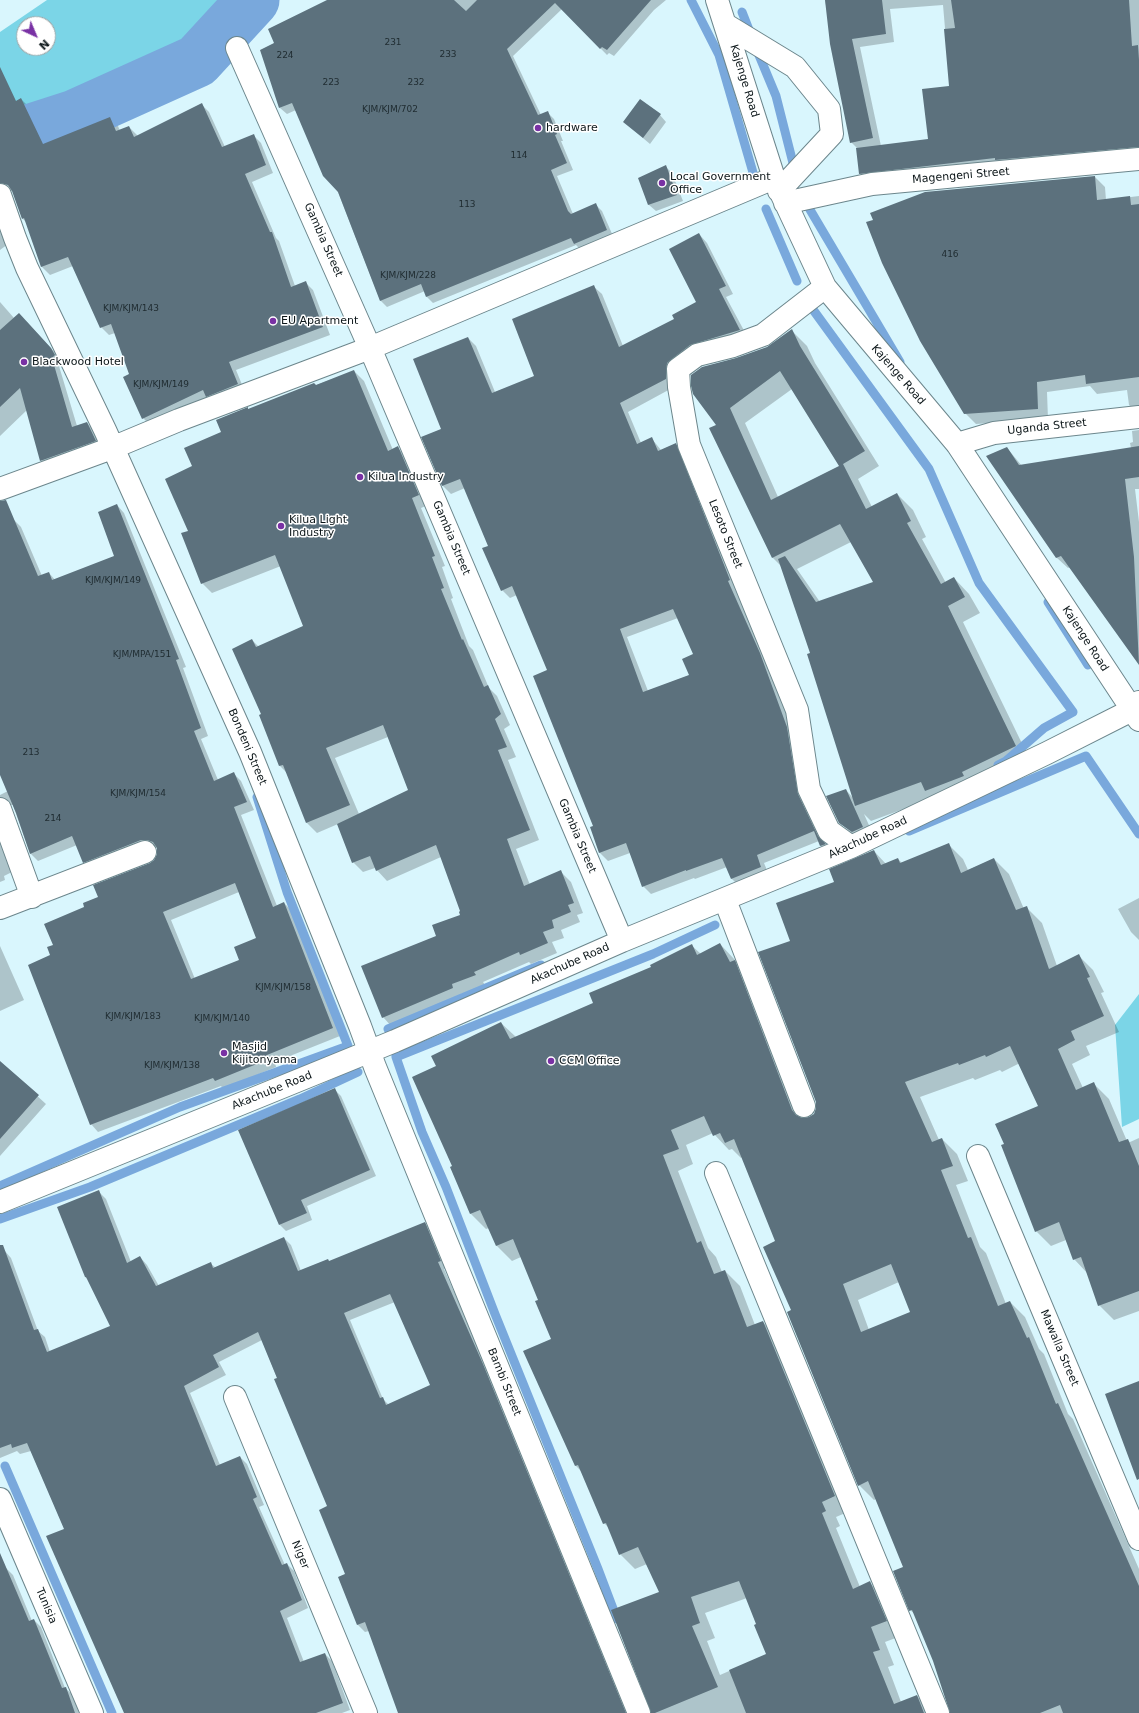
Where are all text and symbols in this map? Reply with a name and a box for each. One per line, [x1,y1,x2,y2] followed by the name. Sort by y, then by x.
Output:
[16,16,56,56] north arrow
[36,36,52,52] text: N
[384,38,402,48] house number: 231
[727,43,761,119] street label: Kajenge Road
[439,50,457,60] house number: 233
[276,51,294,61] house number: 224
[322,78,340,88] house number: 223
[407,78,425,88] house number: 232
[362,105,418,115] house number: KJM/KJM/702
[546,121,598,135] place label: hardware
[533,123,543,133] marker: hardware
[510,151,528,161] house number: 114
[912,165,1010,187] street label: Magengeni Street
[670,170,771,196] place label: Local Government Office
[657,178,667,188] marker: Local Government Office
[458,200,476,210] house number: 113
[301,201,345,279] street label: Gambia Street
[941,250,959,260] house number: 416
[380,271,436,281] house number: KJM/KJM/228
[103,304,159,314] house number: KJM/KJM/143
[281,314,358,328] place label: EU Apartment
[268,316,278,326] marker: EU Apartment
[868,342,928,408] street label: Kajenge Road
[32,355,124,369] place label: Blackwood Hotel
[19,357,29,367] marker: Blackwood Hotel
[133,380,189,390] house number: KJM/KJM/149
[1007,416,1087,438] street label: Uganda Street
[368,470,444,484] place label: Kilua Industry
[355,472,365,482] marker: Kilua Industry
[705,498,745,570] street label: Lesoto Street
[429,499,473,577] street label: Gambia Street
[289,513,347,539] place label: Kilua Light Industry
[276,521,286,531] marker: Kilua Light Industry
[85,576,141,586] house number: KJM/KJM/149
[1059,604,1111,674] street label: Kajenge Road
[113,650,171,660] house number: KJM/MPA/151
[225,707,269,787] street label: Bondeni Street
[22,748,40,758] house number: 213
[110,789,166,799] house number: KJM/KJM/154
[555,797,599,875] street label: Gambia Street
[44,814,62,824] house number: 214
[827,814,909,862] street label: Akachube Road
[528,941,612,987] street label: Akachube Road
[255,983,311,993] house number: KJM/KJM/158
[105,1012,161,1022] house number: KJM/KJM/183
[194,1014,250,1024] house number: KJM/KJM/140
[232,1040,297,1066] place label: Masjid Kijitonyama
[219,1048,229,1058] marker: Masjid Kijitonyama
[559,1054,619,1068] place label: CCM Office
[546,1056,556,1066] marker: CCM Office
[144,1061,200,1071] house number: KJM/KJM/138
[230,1069,314,1113] street label: Akachube Road
[1037,1308,1081,1388] street label: Mawalla Street
[484,1346,524,1418] street label: Bambi Street
[288,1539,312,1571] street label: Niger
[33,1586,59,1626] street label: Tunisia

